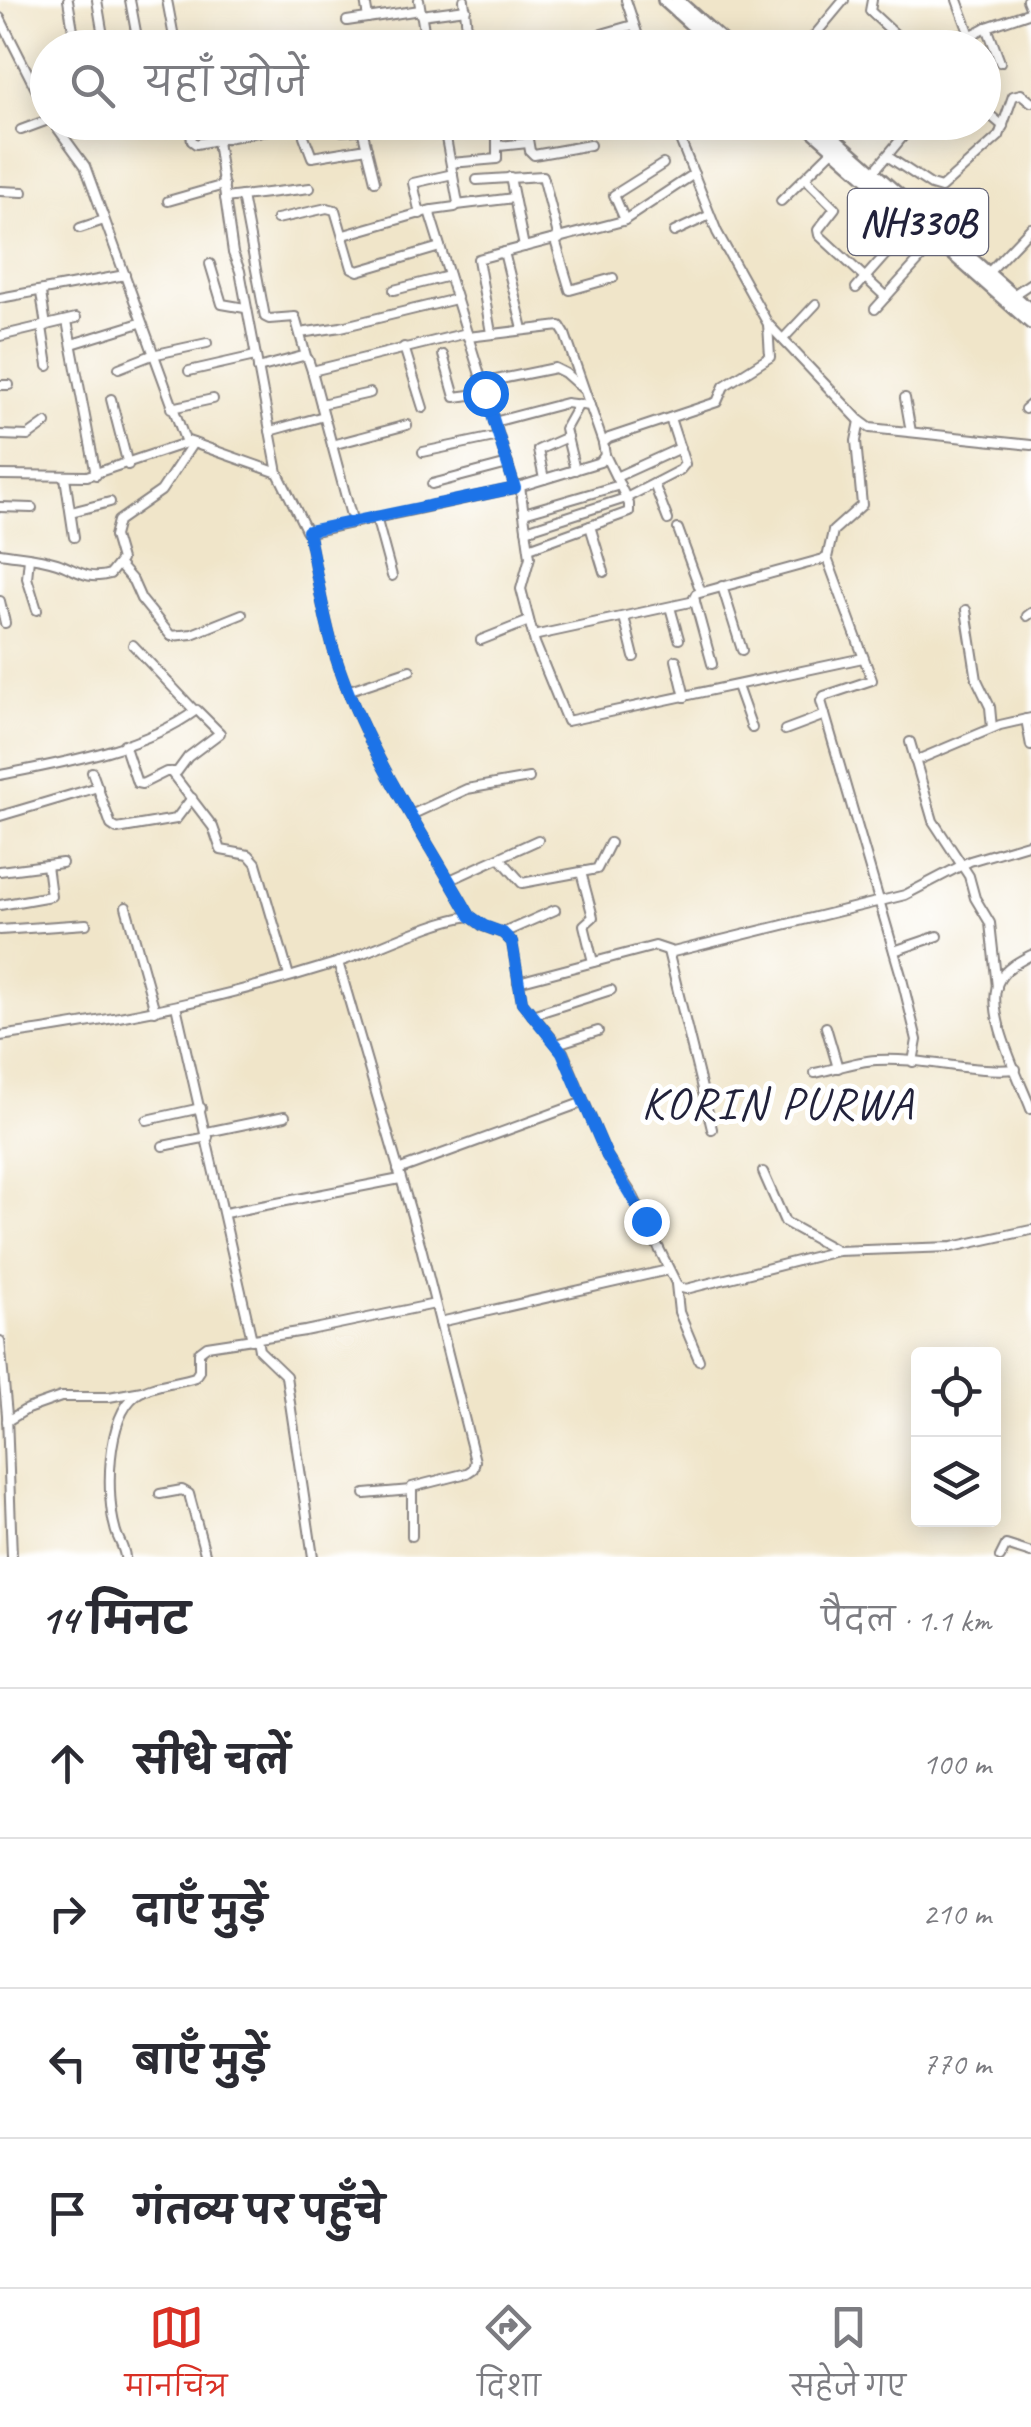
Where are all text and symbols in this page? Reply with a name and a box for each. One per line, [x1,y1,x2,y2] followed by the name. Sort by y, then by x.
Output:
[30,30,1001,140] search box
[65,58,120,113] icon: search
[145,59,308,106] text: यहाँ खोजें
[848,189,988,255] road number: NH330B
[463,371,509,417] route start
[641,1075,915,1132] district label: KORIN PURWA
[624,1199,670,1245] route end
[911,1347,1001,1527] map controls
[911,1347,1001,1437] button: locate
[911,1437,1001,1527] button: layers
[40,1593,190,1646] text: 14 मिनट
[821,1600,991,1641] text: पैदल · 1.1 km
[40,1736,95,1791] icon: ahead
[135,1737,290,1784] text: सीधे चलें
[922,1743,991,1784] text: 100 m
[40,1886,95,1941] icon: right
[135,1887,267,1934] text: दाएँ मुड़ें
[922,1893,991,1934] text: 210 m
[40,2036,95,2091] icon: left
[135,2037,268,2084] text: बाएँ मुड़ें
[922,2043,991,2084] text: 770 m
[40,2186,95,2241] icon: arrive
[135,2187,384,2234] text: गंतव्य पर पहुँचे
[125,2300,228,2417] tab: मानचित्र
[477,2300,541,2417] tab: दिशा
[790,2300,906,2417] tab: सहेजे गए

